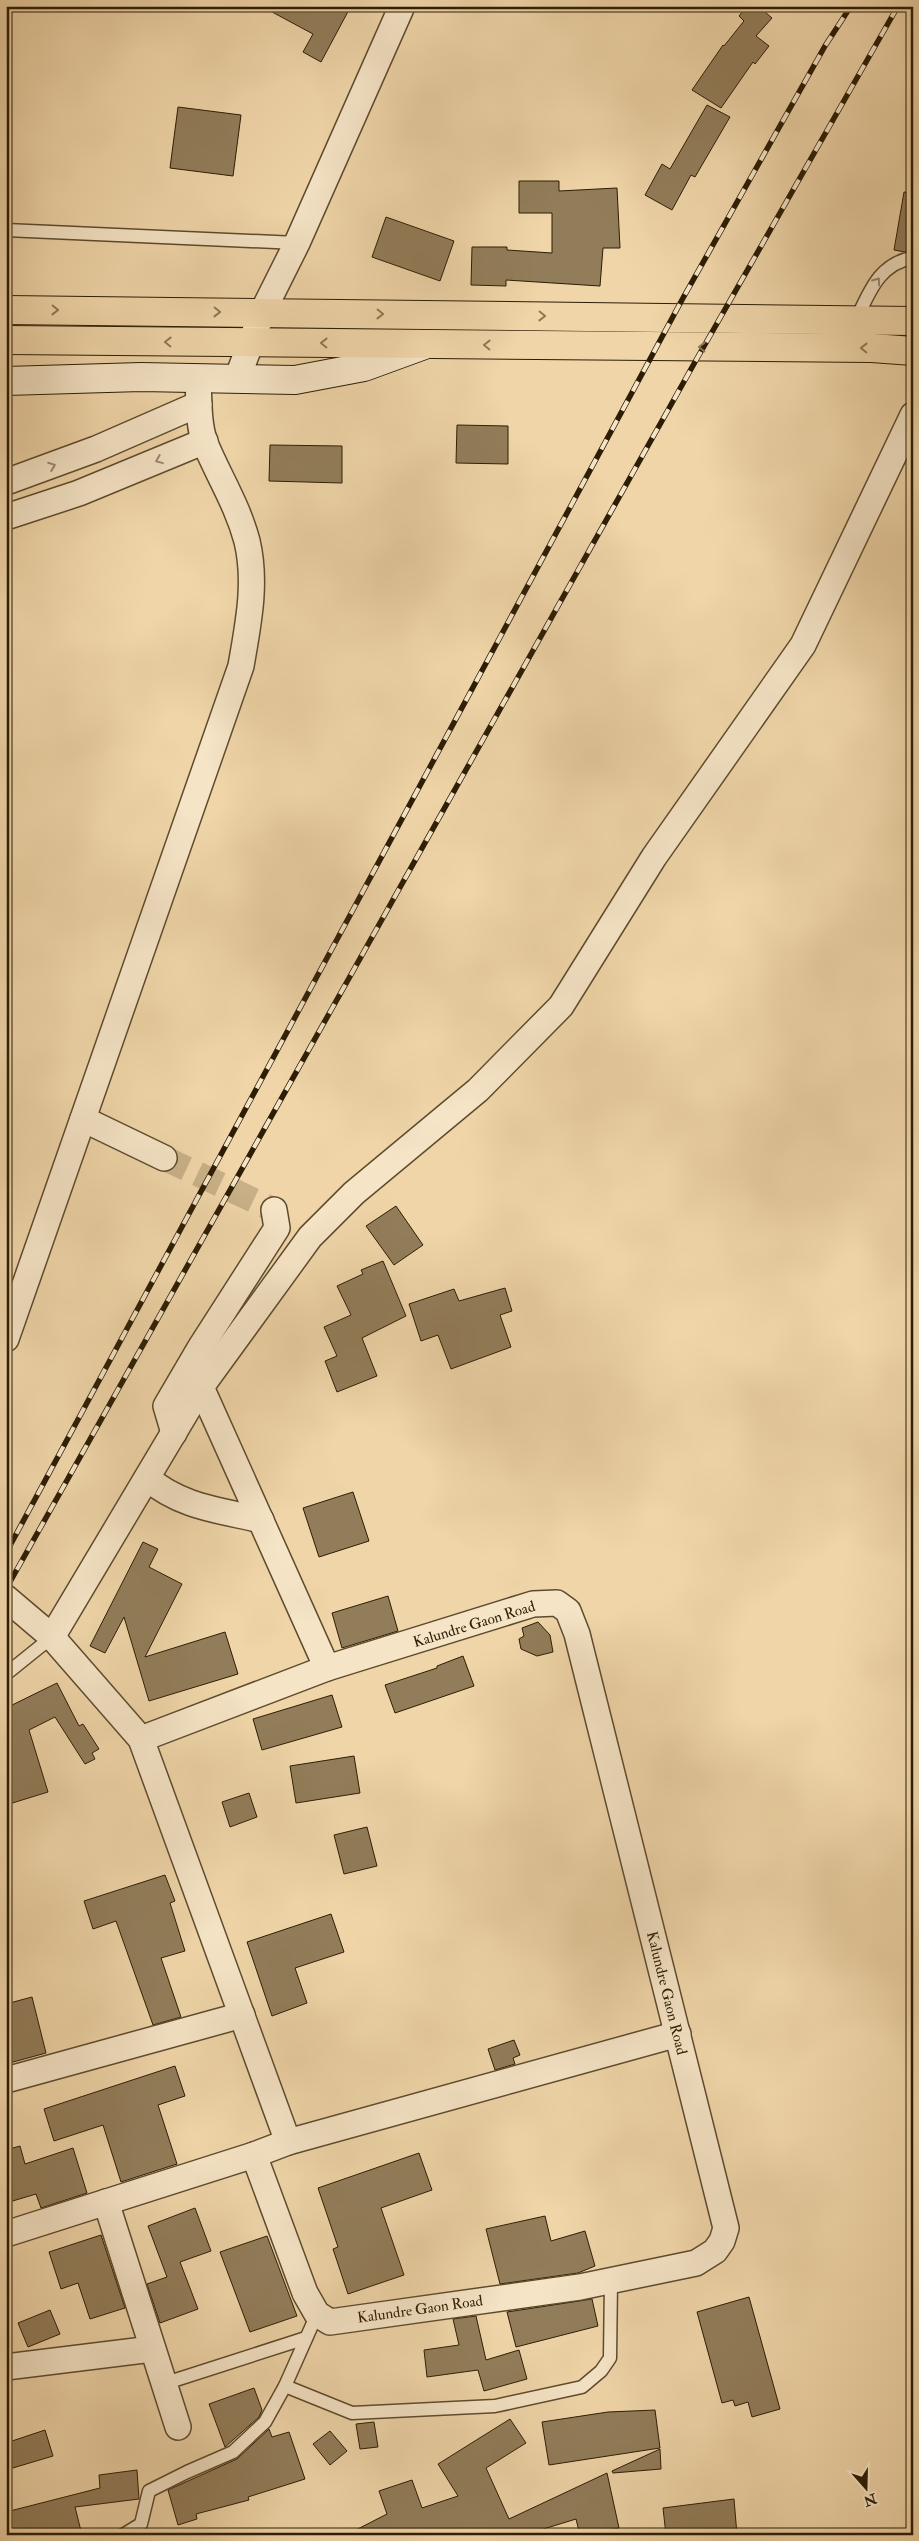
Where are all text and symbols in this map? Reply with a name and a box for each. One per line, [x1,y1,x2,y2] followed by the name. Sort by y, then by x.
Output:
[871,278,879,287] one-way arrow
[52,305,59,315] one-way arrow
[214,307,222,317] one-way arrow
[376,309,384,319] one-way arrow
[539,311,547,321] one-way arrow
[164,337,172,347] one-way arrow
[320,338,328,348] one-way arrow
[482,340,490,350] one-way arrow
[697,342,705,352] one-way arrow
[860,343,868,353] one-way arrow
[156,454,164,464] one-way arrow
[47,462,56,472] one-way arrow
[411,1597,538,1652] street label: Kalundre Gaon Road
[642,1929,691,2057] street label: Kalundre Gaon Road
[356,2291,485,2328] street label: Kalundre Gaon Road
[842,2464,892,2514] north arrow
[861,2489,880,2510] text: N

